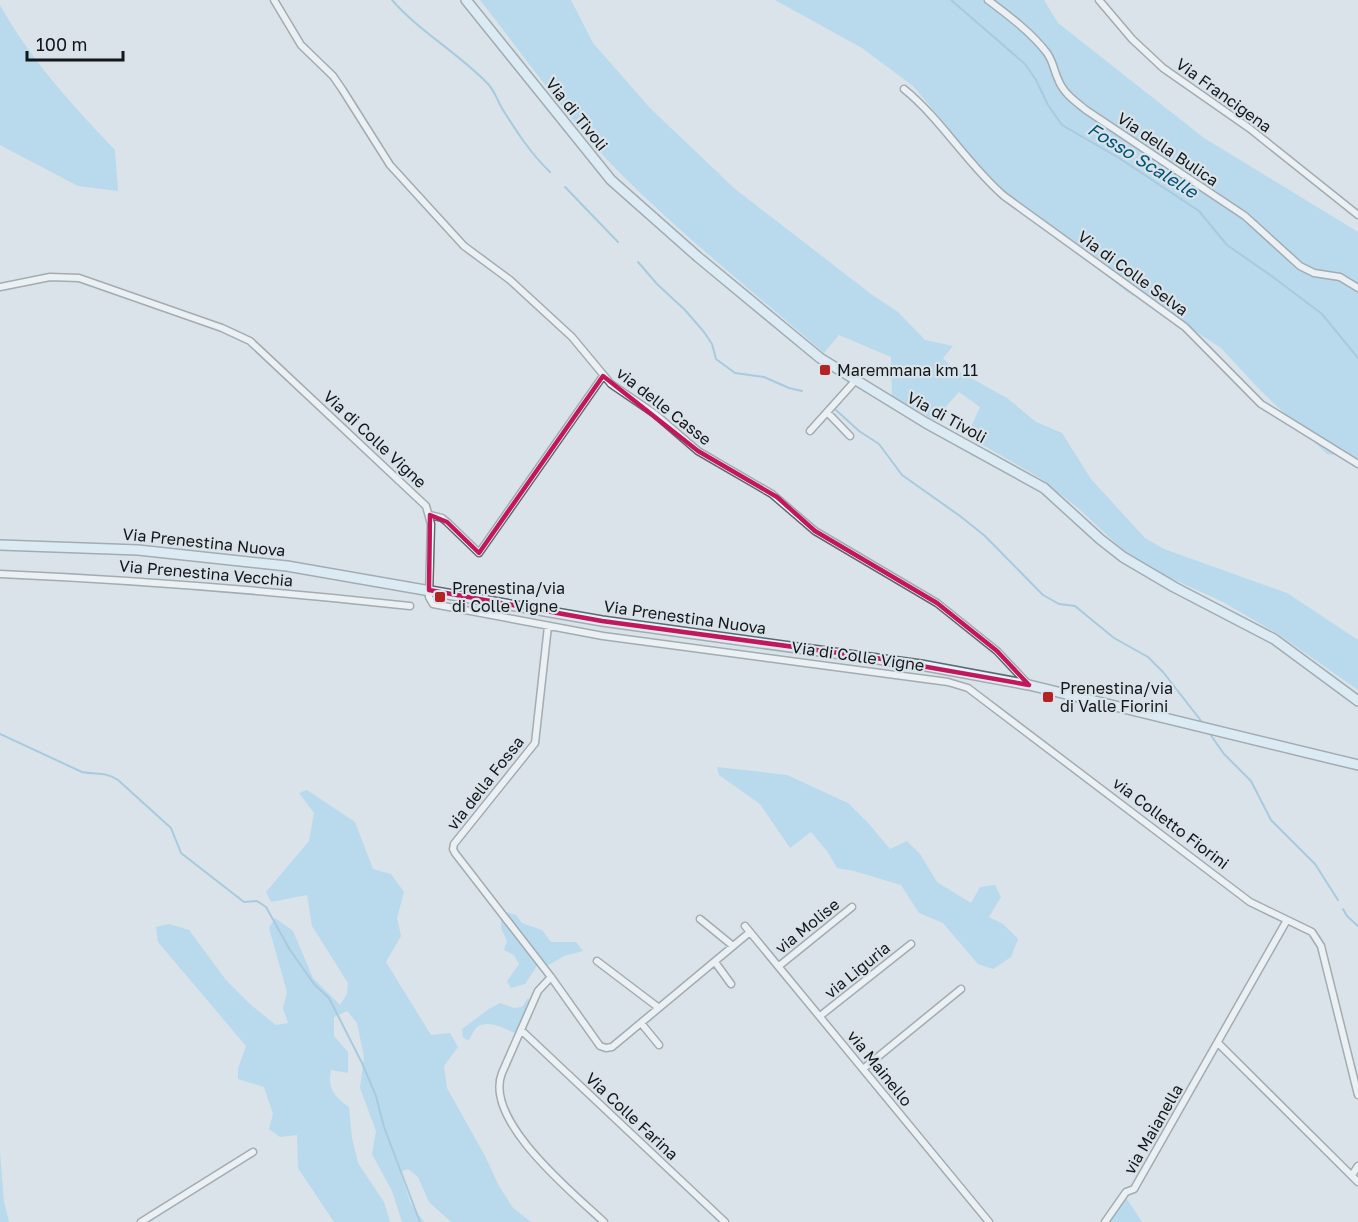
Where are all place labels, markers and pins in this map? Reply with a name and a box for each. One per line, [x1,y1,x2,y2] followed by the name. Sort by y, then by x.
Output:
[837,360,978,380] place label: Maremmana km 11
[818,363,832,377] marker: Maremmana km 11
[452,578,565,616] place label: Prenestina/via di Colle Vigne
[433,590,447,604] marker: Prenestina/via di Colle Vigne
[1060,678,1173,716] place label: Prenestina/via di Valle Fiorini
[1041,690,1055,704] marker: Prenestina/via di Valle Fiorini

